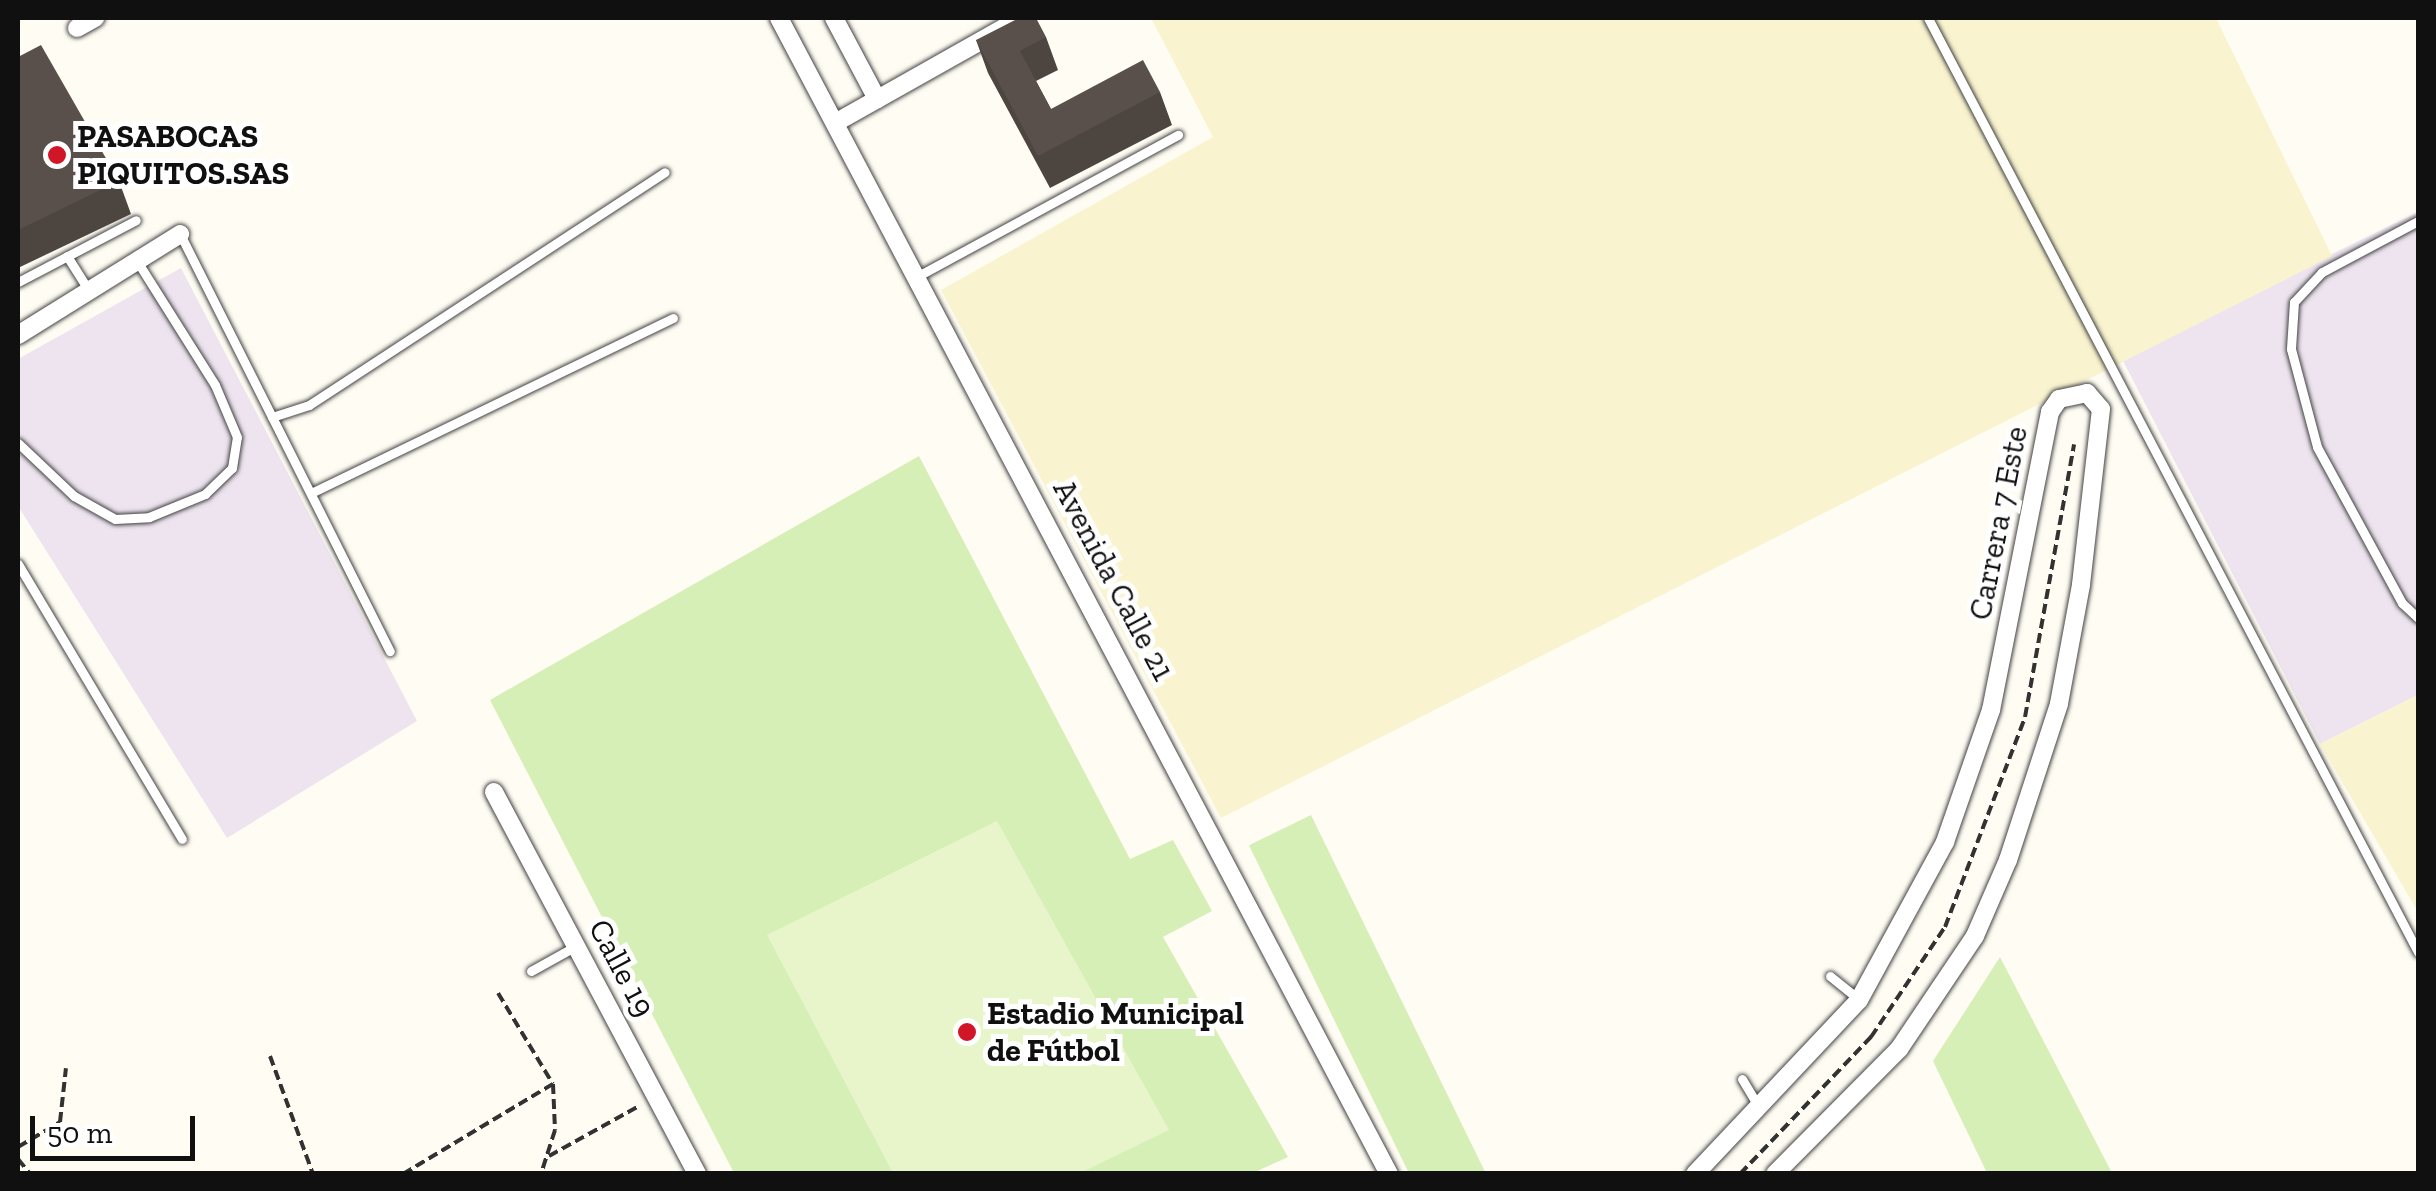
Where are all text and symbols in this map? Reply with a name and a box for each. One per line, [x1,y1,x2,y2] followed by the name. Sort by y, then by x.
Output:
[77,118,289,193] place label: PASABOCAS PIQUITOS.SAS
[46,144,68,166] marker: PASABOCAS PIQUITOS.SAS
[1960,423,2036,623] street label: Carrera 7 Este
[1045,473,1183,687] street label: Avenida Calle 21
[580,913,664,1023] street label: Calle 19
[987,995,1244,1070] place label: Estadio Municipal de Fútbol
[956,1021,978,1043] marker: Estadio Municipal de Fútbol
[35,1096,200,1158] scale bar
[47,1115,112,1151] text: 50 m

